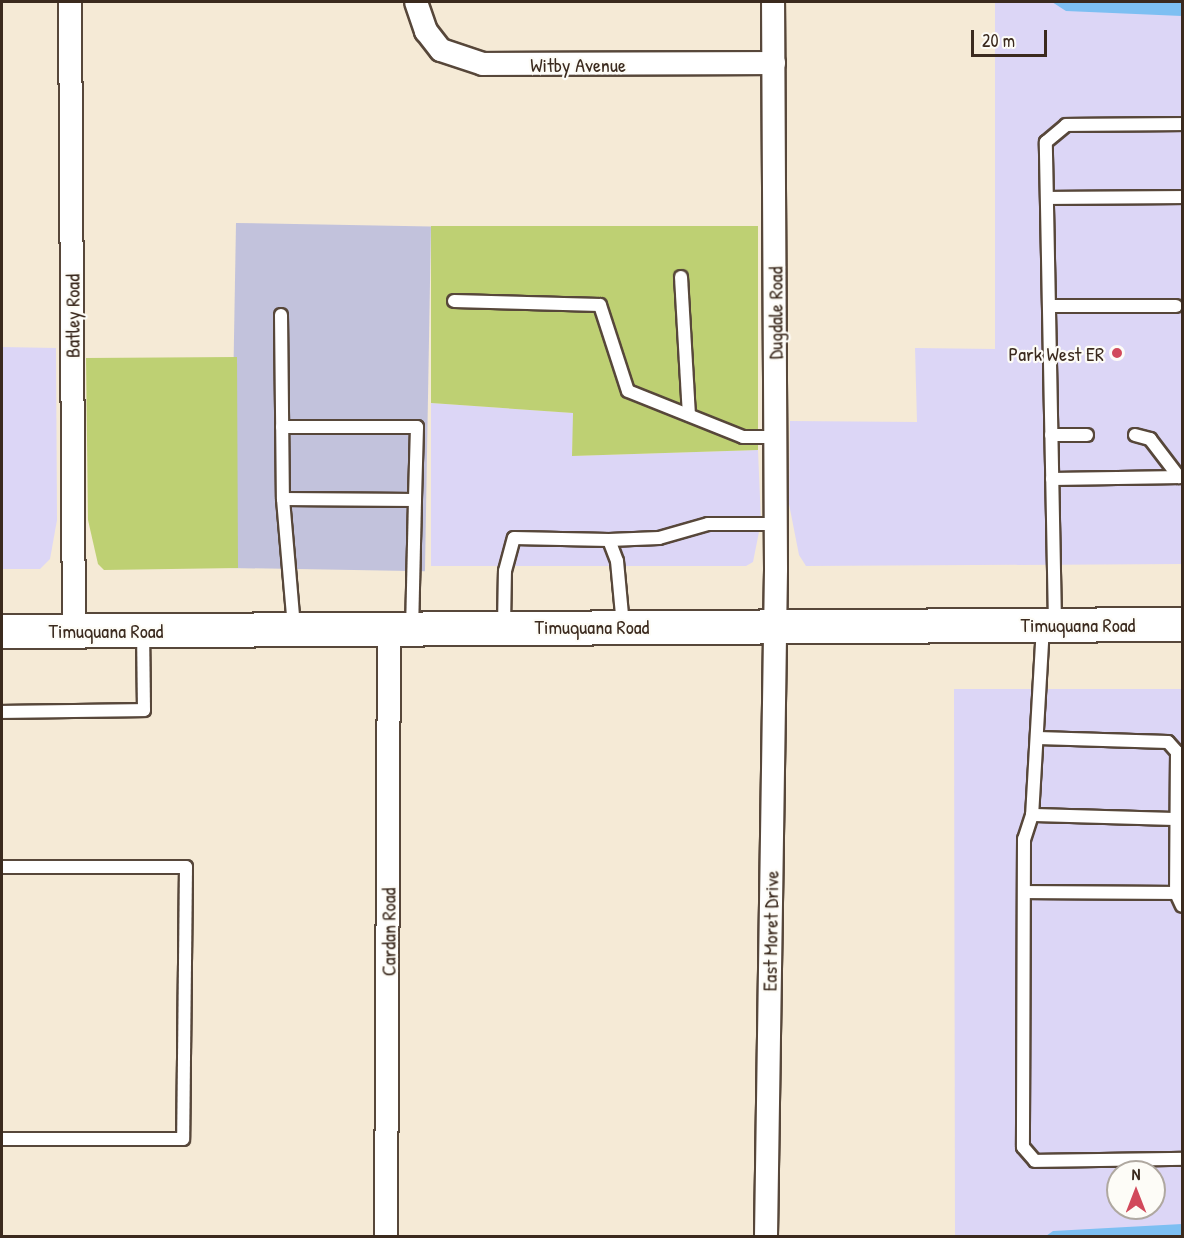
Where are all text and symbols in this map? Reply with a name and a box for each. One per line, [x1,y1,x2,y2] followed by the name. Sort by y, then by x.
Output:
[974,18,1050,56] scale bar
[982,28,1015,53] text: 20 m
[530,52,626,76] street label: Witby Avenue
[763,267,787,359] street label: Dugdale Road
[60,274,84,358] street label: Batley Road
[1009,341,1104,365] place label: Park West ER
[1108,344,1126,362] marker: Park West ER
[1021,612,1135,636] street label: Timuquana Road
[535,614,649,638] street label: Timuquana Road
[49,618,163,642] street label: Timuquana Road
[757,870,783,992] street label: East Moret Drive
[376,888,400,976] street label: Cardan Road
[1106,1160,1166,1220] north arrow
[1132,1163,1140,1185] text: N

